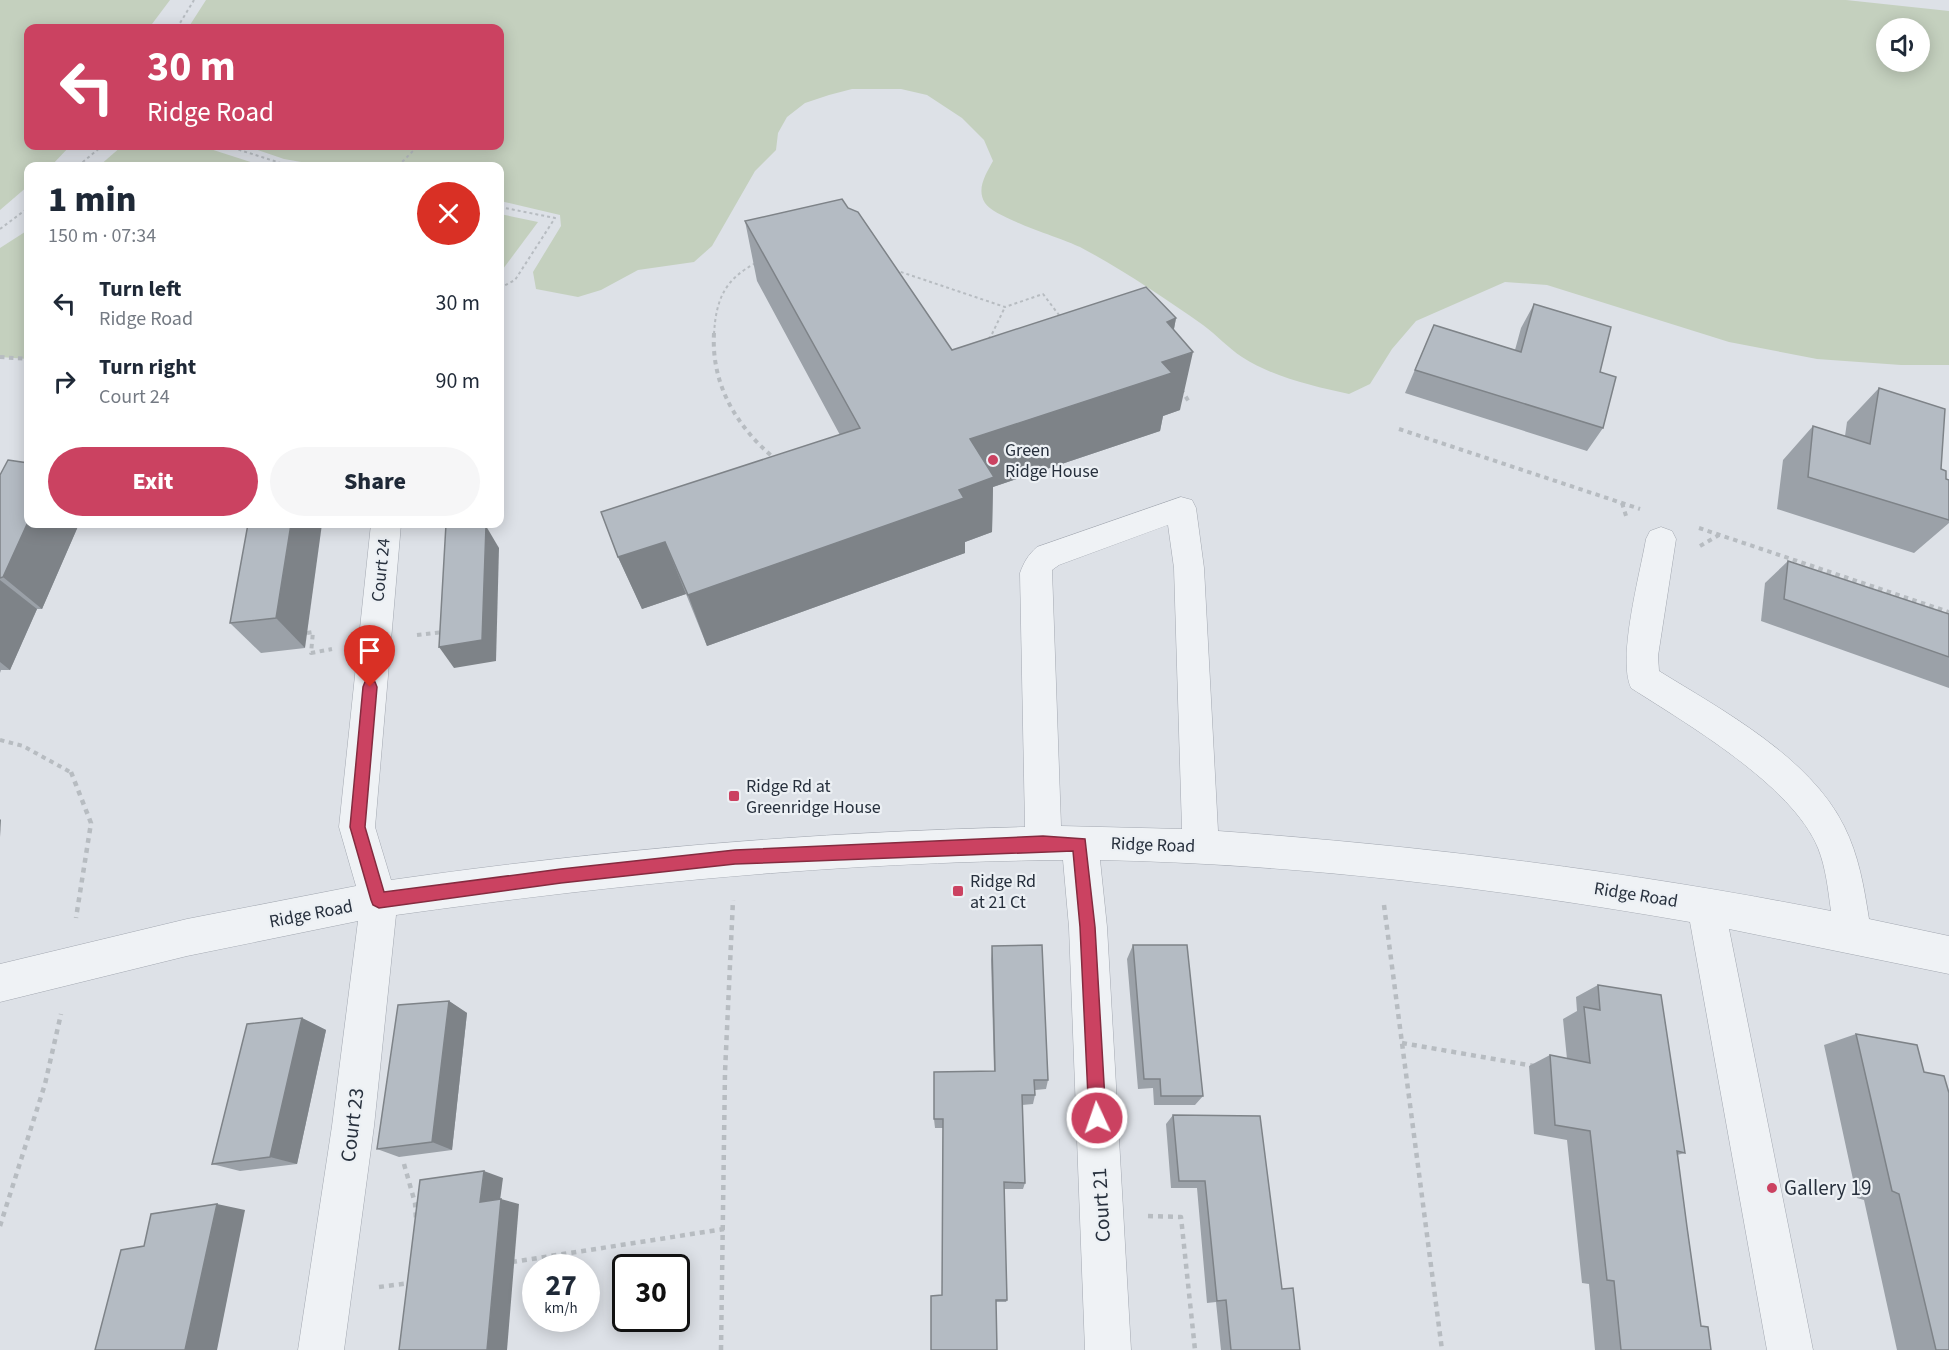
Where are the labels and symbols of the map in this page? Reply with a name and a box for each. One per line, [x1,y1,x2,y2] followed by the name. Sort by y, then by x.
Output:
[1005,438,1099,484] place label: Green Ridge House
[986,453,1000,467] marker: Green Ridge House
[365,537,397,603] street label: Court 24
[344,625,395,687] pin
[746,774,881,820] place label: Ridge Rd at Greenridge House
[727,789,741,803] marker: Ridge Rd at Greenridge House
[1110,831,1196,859] street label: Ridge Road
[970,869,1036,915] place label: Ridge Rd at 21 Ct
[1592,876,1680,914] street label: Ridge Road
[951,884,965,898] marker: Ridge Rd at 21 Ct
[267,894,355,934] street label: Ridge Road
[333,1086,371,1164] street label: Court 23
[1065,1086,1129,1150] position arrow
[1084,1167,1118,1243] street label: Court 21
[1784,1173,1871,1203] place label: Gallery 19
[1765,1181,1779,1195] marker: Gallery 19
[612,1254,690,1332] speed limit sign: 30

